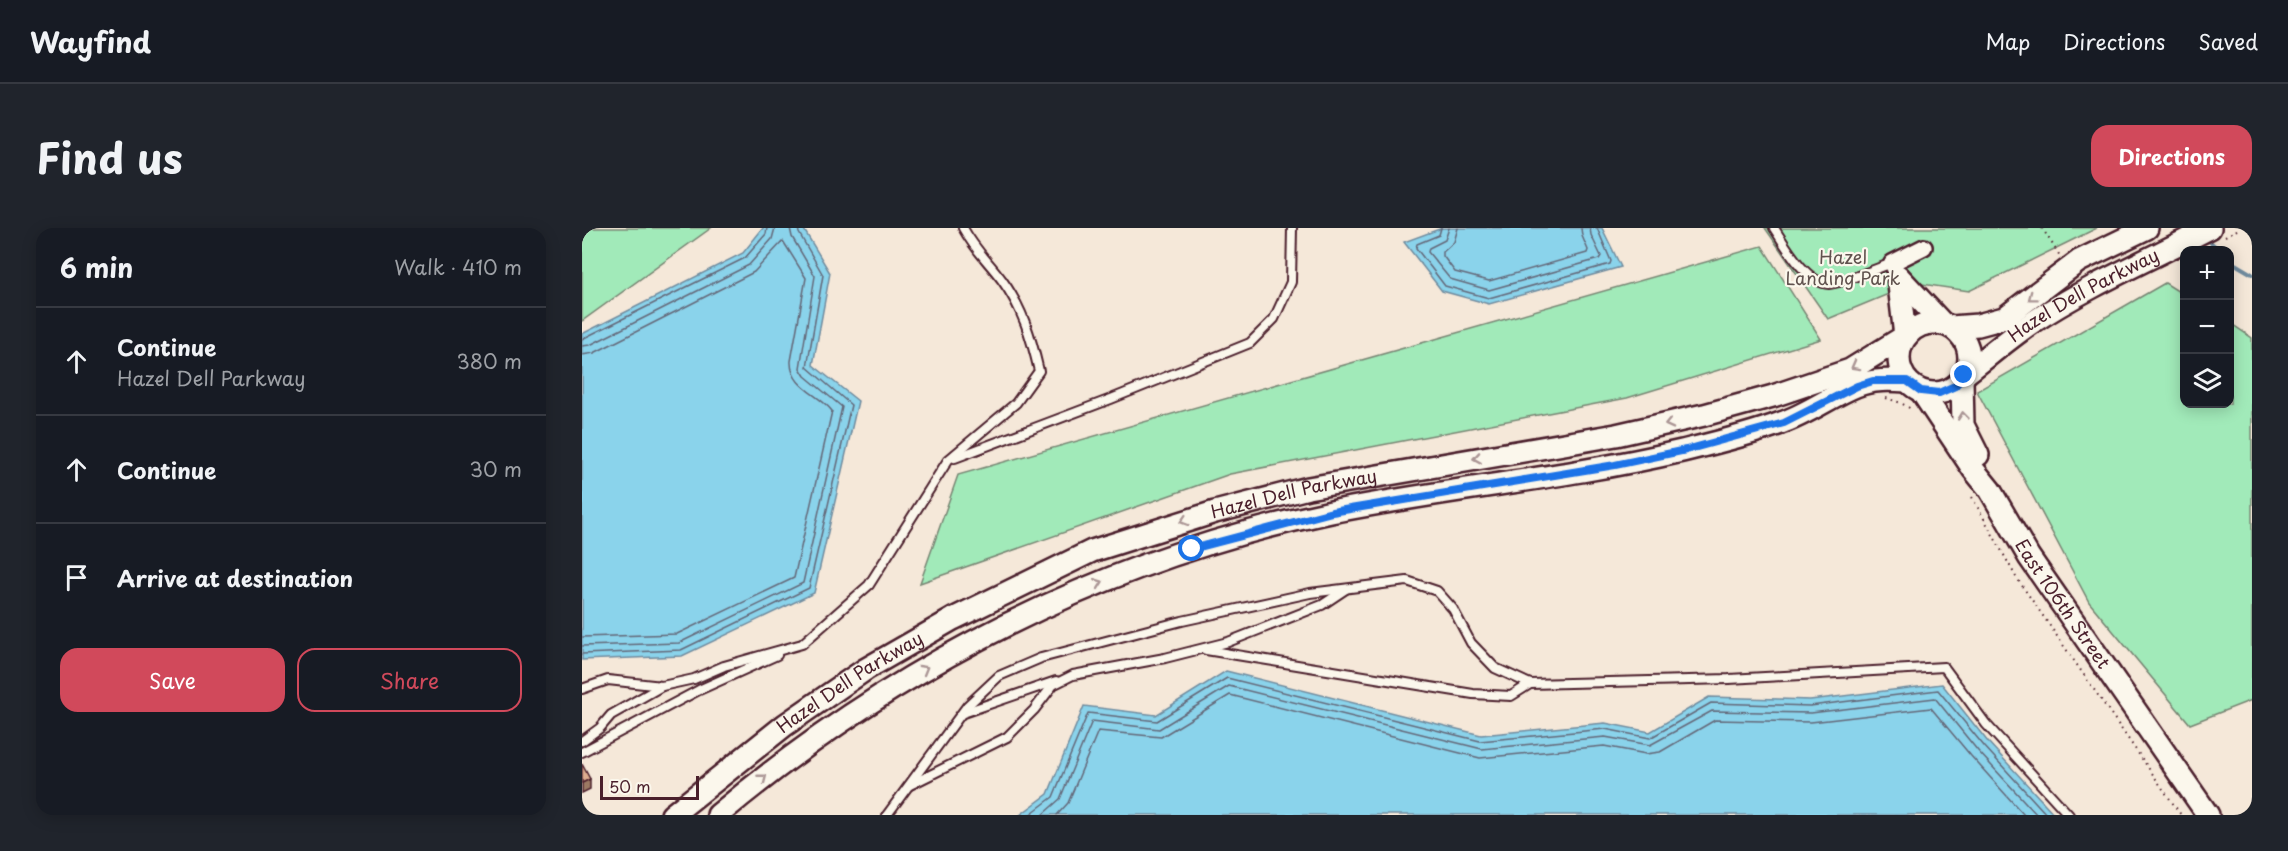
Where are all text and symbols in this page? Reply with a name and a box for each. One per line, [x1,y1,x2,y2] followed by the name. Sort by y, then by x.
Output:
[30,20,151,63] text: Wayfind
[1985,25,2030,57] text: Map
[2063,25,2165,57] text: Directions
[2198,25,2258,57] text: Saved
[36,125,183,188] text: Find us
[2091,125,2252,187] button: Directions
[2001,241,2163,348] street label: Hazel Dell Parkway
[1786,243,1901,291] park label: Hazel Landing Park
[2180,246,2234,408] map controls
[2180,246,2234,300] button: +
[60,248,133,287] text: 6 min
[394,252,522,282] text: Walk · 410 m
[2028,289,2039,300] one-way arrow
[2180,300,2234,354] button: −
[117,330,216,363] text: Continue
[60,345,93,378] icon: ahead
[456,346,522,376] text: 380 m
[2180,354,2234,408] button: layers
[1851,359,1861,370] one-way arrow
[1950,361,1976,387] route end
[117,363,306,393] text: Hazel Dell Parkway
[1957,412,1970,421] one-way arrow
[1665,416,1675,429] one-way arrow
[1473,452,1482,464] one-way arrow
[60,453,93,486] icon: ahead
[117,453,216,486] text: Continue
[469,454,522,484] text: 30 m
[1207,461,1379,525] street label: Hazel Dell Parkway
[1180,514,1190,526] one-way arrow
[2009,534,2118,674] street label: East 106th Street
[1178,535,1204,561] route start
[60,561,93,594] icon: arrive
[117,561,353,594] text: Arrive at destination
[1093,578,1104,590] one-way arrow
[770,624,927,739] street label: Hazel Dell Parkway
[60,648,285,712] button: Save
[297,648,522,712] button: Share
[918,664,928,676] one-way arrow
[600,773,699,800] scale bar
[609,774,650,798] text: 50 m
[756,775,767,786] one-way arrow

